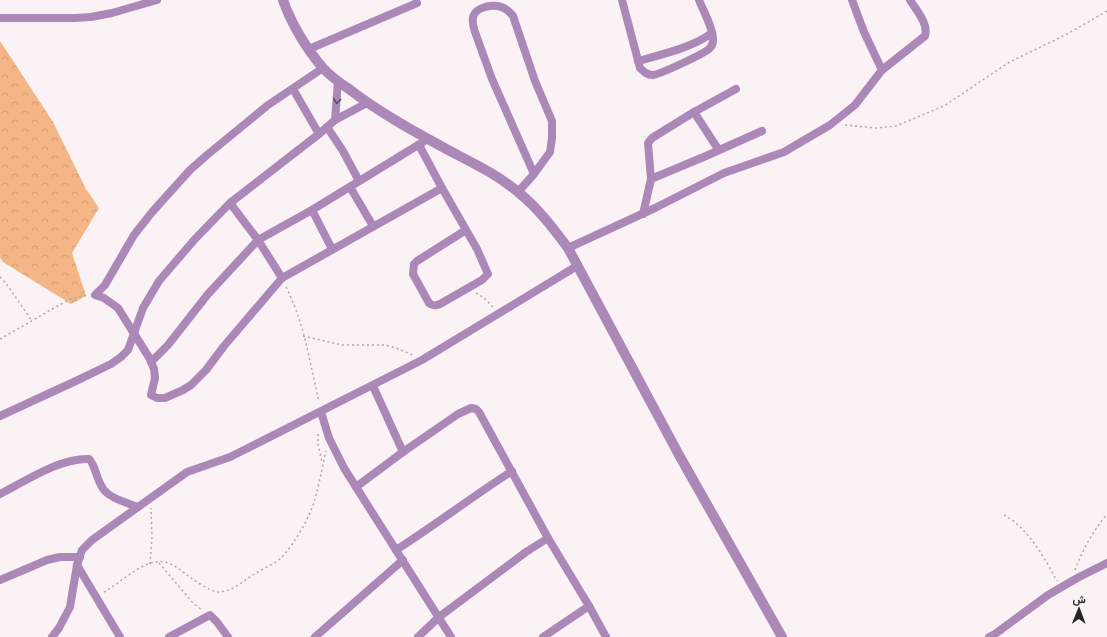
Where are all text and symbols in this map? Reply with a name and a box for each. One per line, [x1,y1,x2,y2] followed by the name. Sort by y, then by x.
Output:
[332,98,341,104] one-way arrow
[1059,589,1099,629] north arrow
[1072,593,1086,606] text: ش

